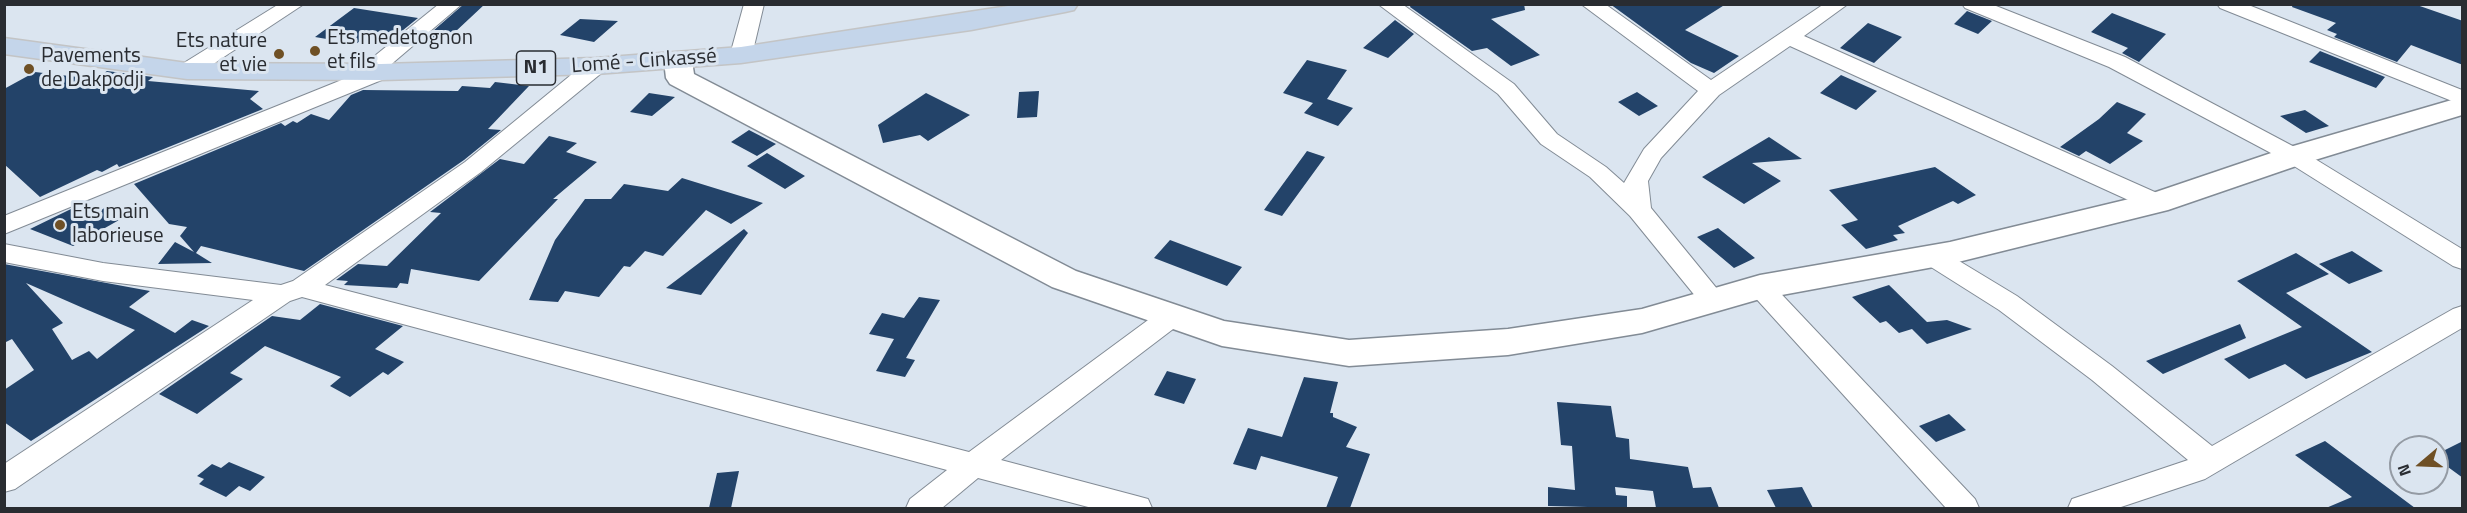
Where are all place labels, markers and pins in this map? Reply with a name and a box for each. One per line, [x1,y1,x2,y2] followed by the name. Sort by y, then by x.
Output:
[327,26,473,76] place label: Ets medetognon et fils
[176,29,267,79] place label: Ets nature et vie
[41,44,144,94] place label: Pavements de Dakpodji
[308,44,322,58] marker: Ets medetognon et fils
[272,47,286,61] marker: Ets nature et vie
[22,62,36,76] marker: Pavements de Dakpodji
[72,200,163,250] place label: Ets main laborieuse
[53,218,67,232] marker: Ets main laborieuse

